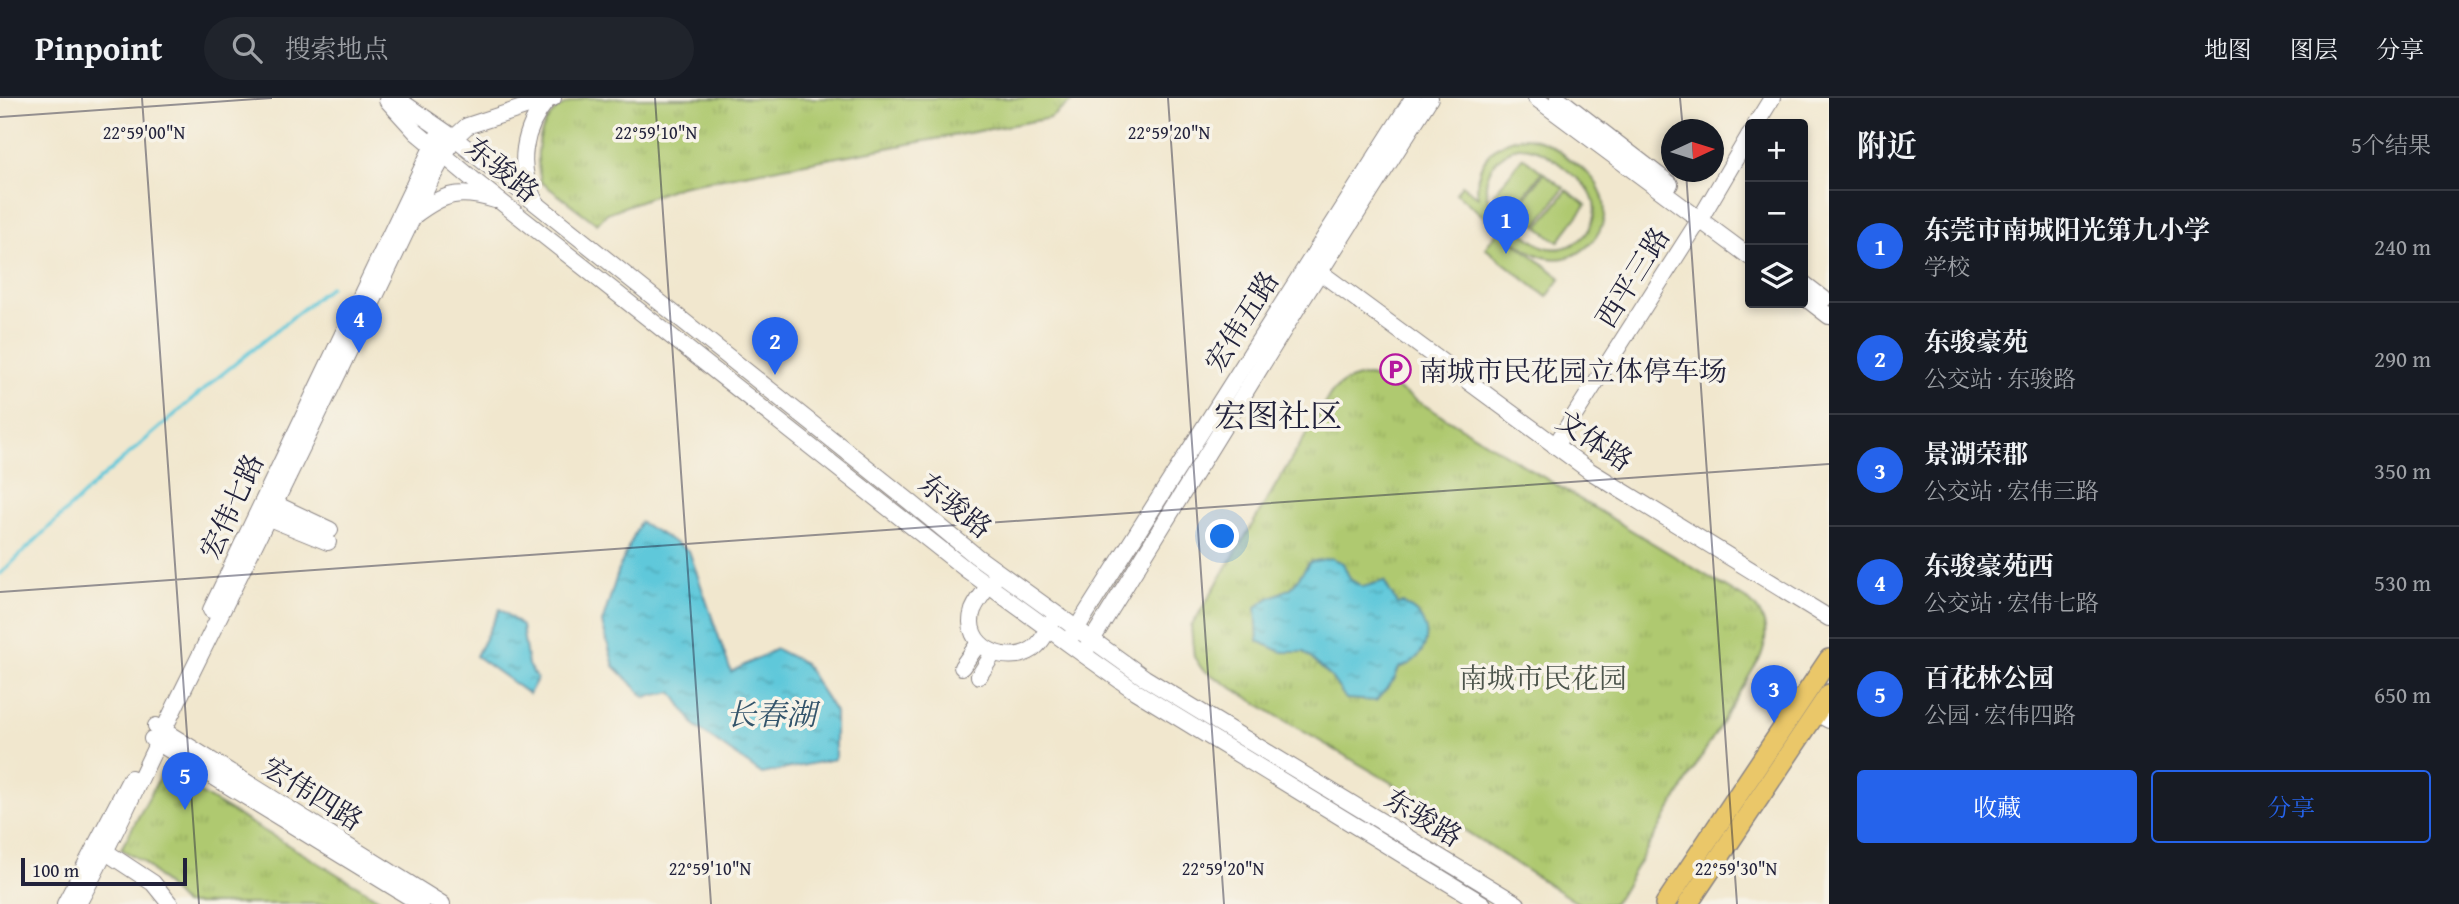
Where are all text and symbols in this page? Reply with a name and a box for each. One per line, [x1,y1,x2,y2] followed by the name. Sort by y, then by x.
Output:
[204,17,694,80] search box
[35,24,162,72] text: Pinpoint
[228,29,266,67] icon: search
[284,29,389,68] text: 搜索地点
[2204,32,2252,67] text: 地图
[2290,32,2338,67] text: 图层
[2376,32,2424,67] text: 分享
[103,119,186,146] text: 22°59'00"N
[615,119,698,146] text: 22°59'10"N
[1128,119,1211,146] text: 22°59'20"N
[1661,119,1724,182] north arrow
[1745,119,1808,308] map controls
[1745,119,1808,182] button: +
[1857,123,1917,167] text: 附近
[457,127,549,211] street label: 东骏路
[2351,128,2431,161] text: 5个结果
[1745,182,1808,245] button: −
[1483,196,1529,254] pin: 1
[1924,210,2210,249] text: 东莞市南城阳光第九小学
[1585,219,1679,335] street label: 西平三路
[1874,230,1886,263] text: 1
[2374,230,2431,263] text: 240 m
[1745,245,1808,308] button: layers
[1924,250,1970,283] text: 学校
[1194,263,1288,379] street label: 宏伟五路
[336,295,382,353] pin: 4
[752,317,798,375] pin: 2
[1924,322,2028,361] text: 东骏豪苑
[1874,342,1886,375] text: 2
[2374,342,2431,375] text: 290 m
[1419,350,1727,391] place label: 南城市民花园立体停车场
[1379,353,1413,387] parking icon: 南城市民花园立体停车场
[1924,362,2076,395] text: 公交站 · 东骏路
[1214,392,1342,439] district label: 宏图社区
[1549,400,1641,480] street label: 文体路
[1924,434,2028,473] text: 景湖荣郡
[189,447,273,565] street label: 宏伟七路
[1874,454,1886,487] text: 3
[2374,454,2431,487] text: 350 m
[910,463,1002,547] street label: 东骏路
[1924,474,2099,507] text: 公交站 · 宏伟三路
[1205,519,1239,553] your location
[1924,546,2054,585] text: 东骏豪苑西
[1874,566,1886,599] text: 4
[2374,566,2431,599] text: 530 m
[1924,586,2099,619] text: 公交站 · 宏伟七路
[1459,657,1627,698] park label: 南城市民花园
[1924,658,2054,697] text: 百花林公园
[1751,665,1797,723] pin: 3
[1874,678,1886,711] text: 5
[2374,678,2431,711] text: 650 m
[726,692,821,736] water label: 长春湖
[1924,698,2076,731] text: 公园 · 宏伟四路
[255,746,371,840] street label: 宏伟四路
[162,752,208,810] pin: 5
[1857,770,2137,843] button: 收藏
[2151,770,2431,843] button: 分享
[1377,778,1471,856] street label: 东骏路
[21,855,187,887] scale bar
[669,855,752,882] text: 22°59'10"N
[1182,855,1265,882] text: 22°59'20"N
[1695,855,1778,882] text: 22°59'30"N
[32,856,79,884] text: 100 m

